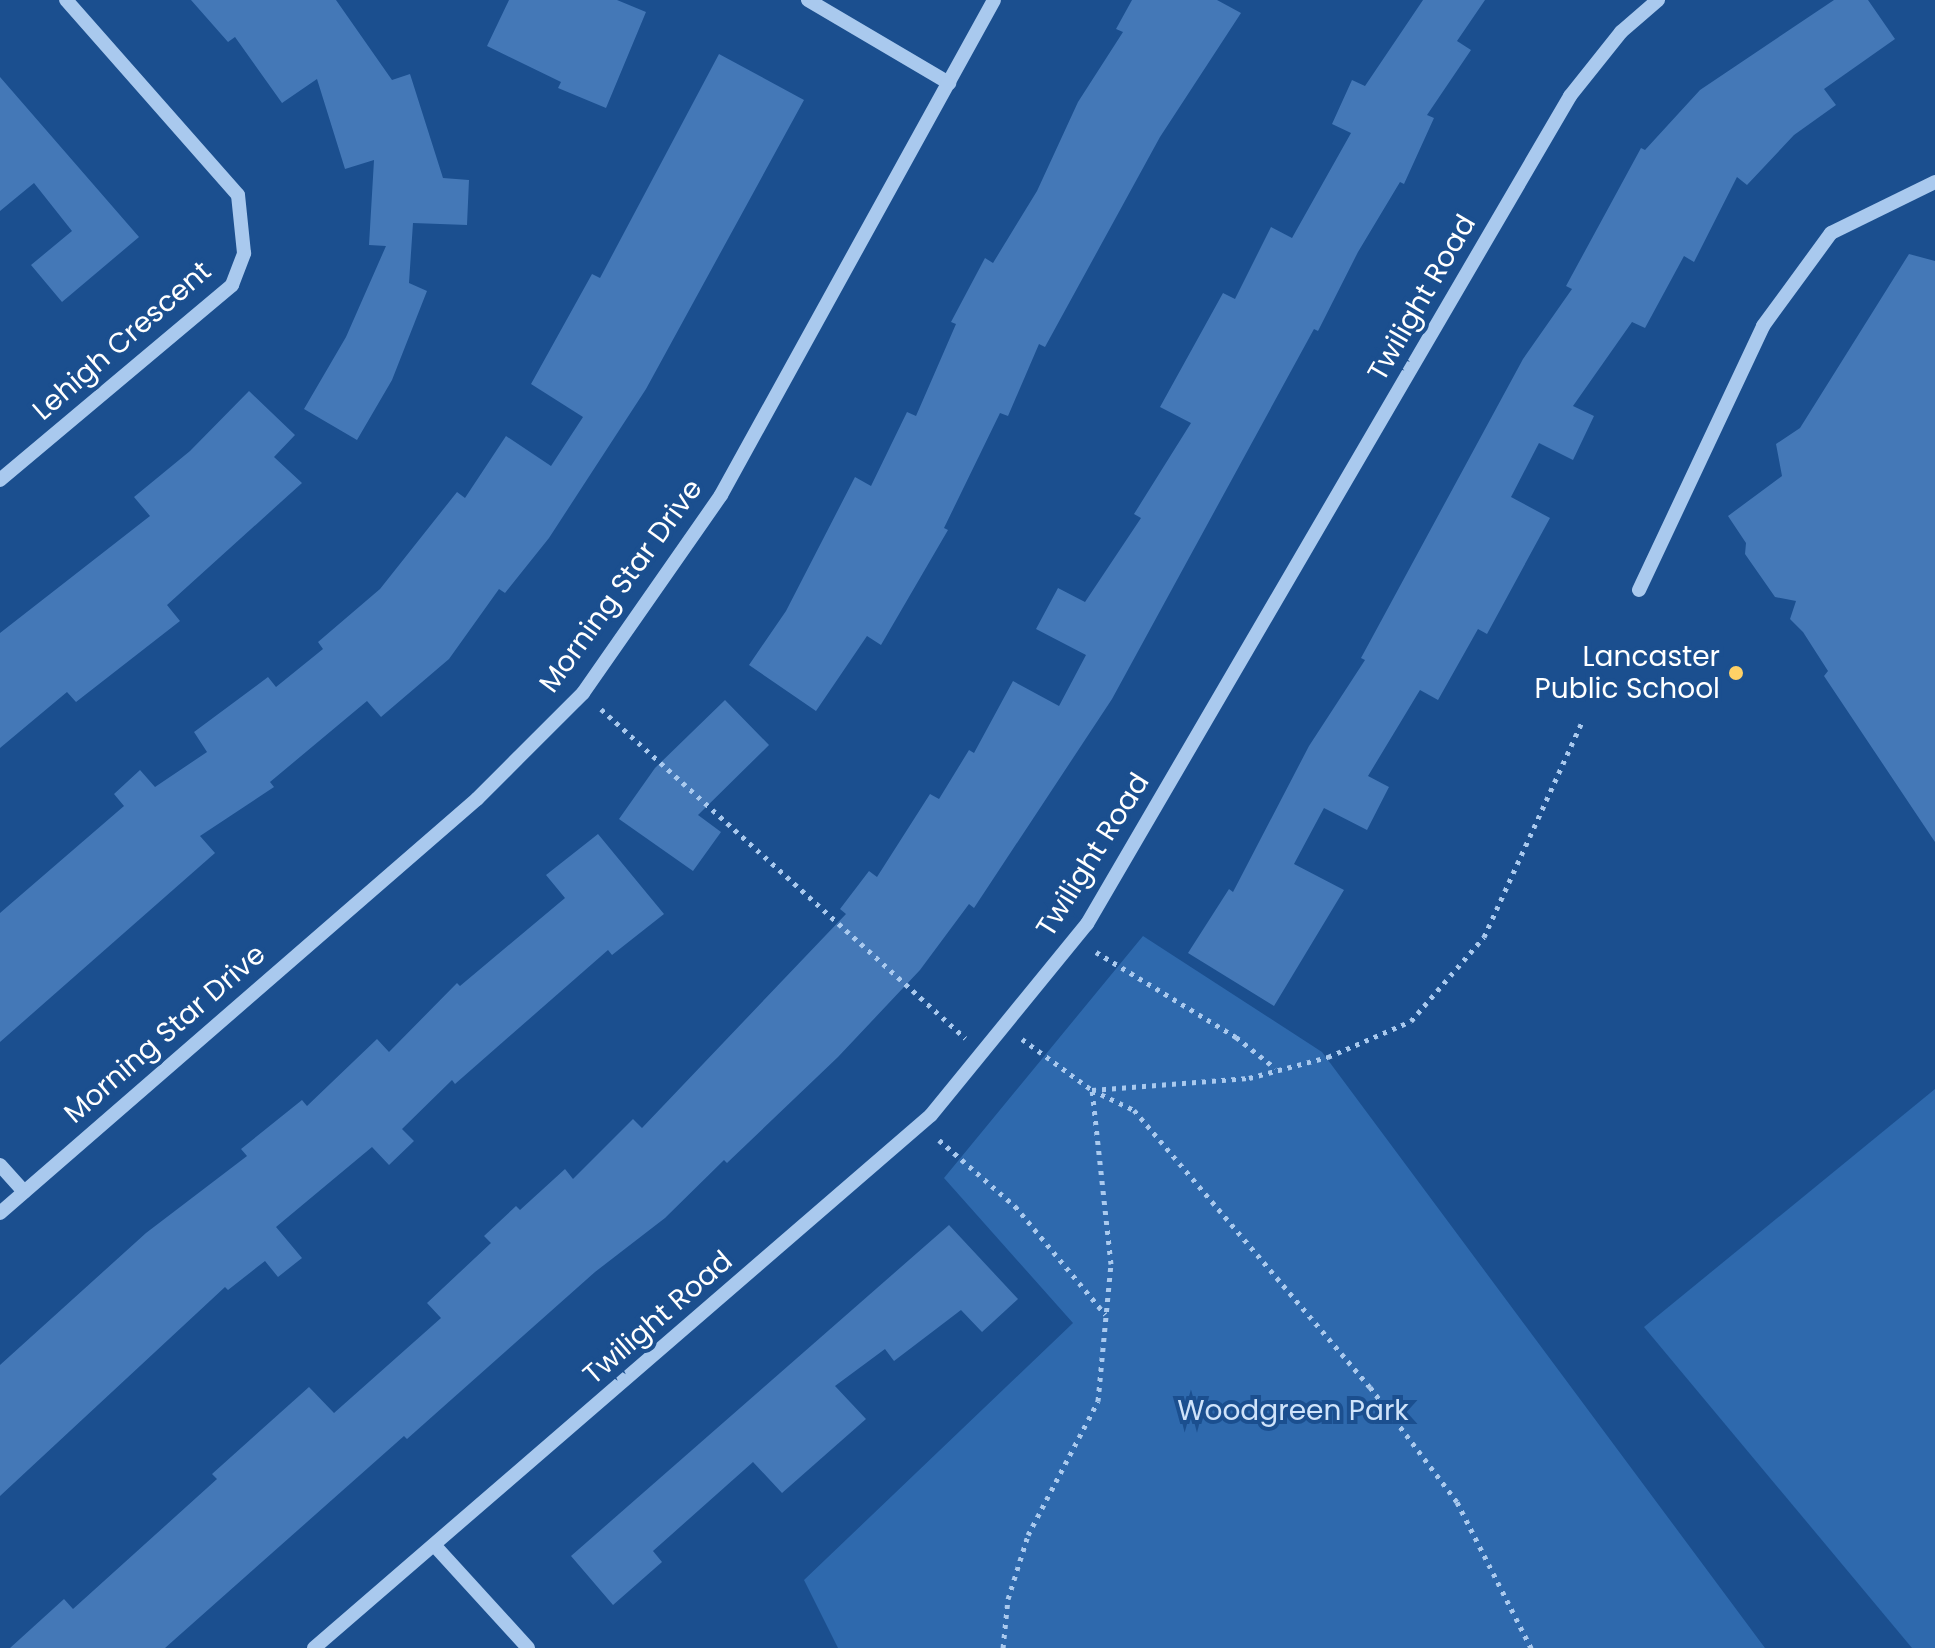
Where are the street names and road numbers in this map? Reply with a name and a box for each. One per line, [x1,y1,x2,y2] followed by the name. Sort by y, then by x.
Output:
[1361,209,1483,387] street label: Twilight Road
[26,254,218,428] street label: Lehigh Crescent
[532,473,710,699] street label: Morning Star Drive
[1029,767,1157,943] street label: Twilight Road
[58,938,272,1130] street label: Morning Star Drive
[577,1244,739,1392] street label: Twilight Road

